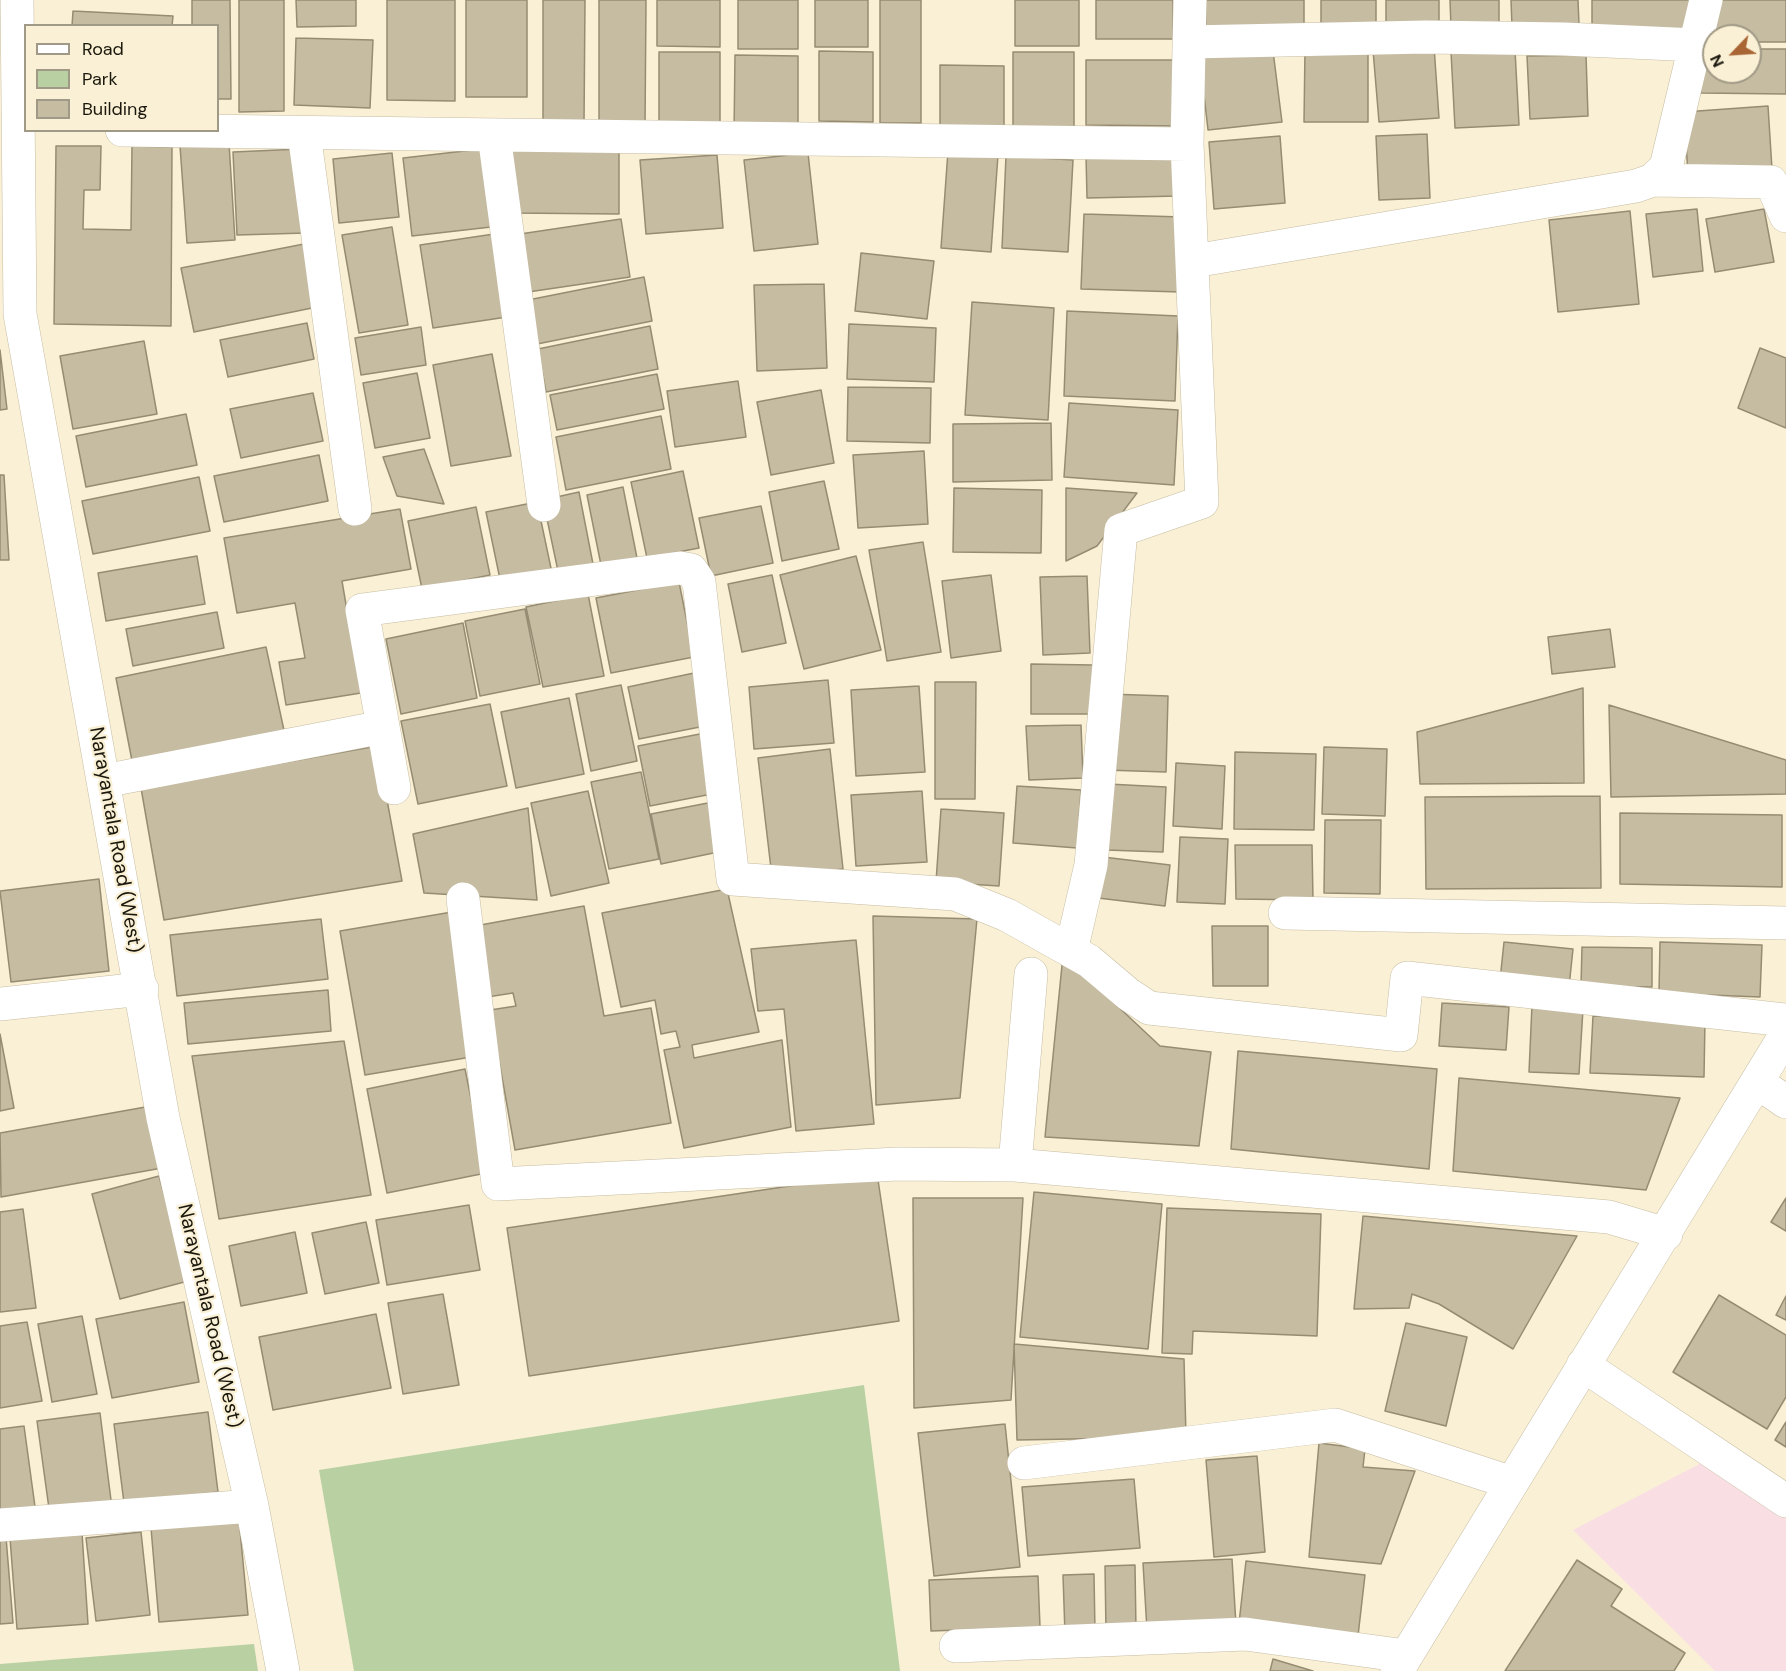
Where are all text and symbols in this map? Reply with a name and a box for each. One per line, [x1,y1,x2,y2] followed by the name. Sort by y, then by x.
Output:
[24,24,219,132] legend
[1702,24,1762,84] north arrow
[82,37,124,61] text: Road
[1705,51,1729,71] text: N
[82,67,118,91] text: Park
[82,97,147,121] text: Building
[83,725,147,955] street label: Narayantala Road (West)
[172,1202,246,1430] street label: Narayantala Road (West)

